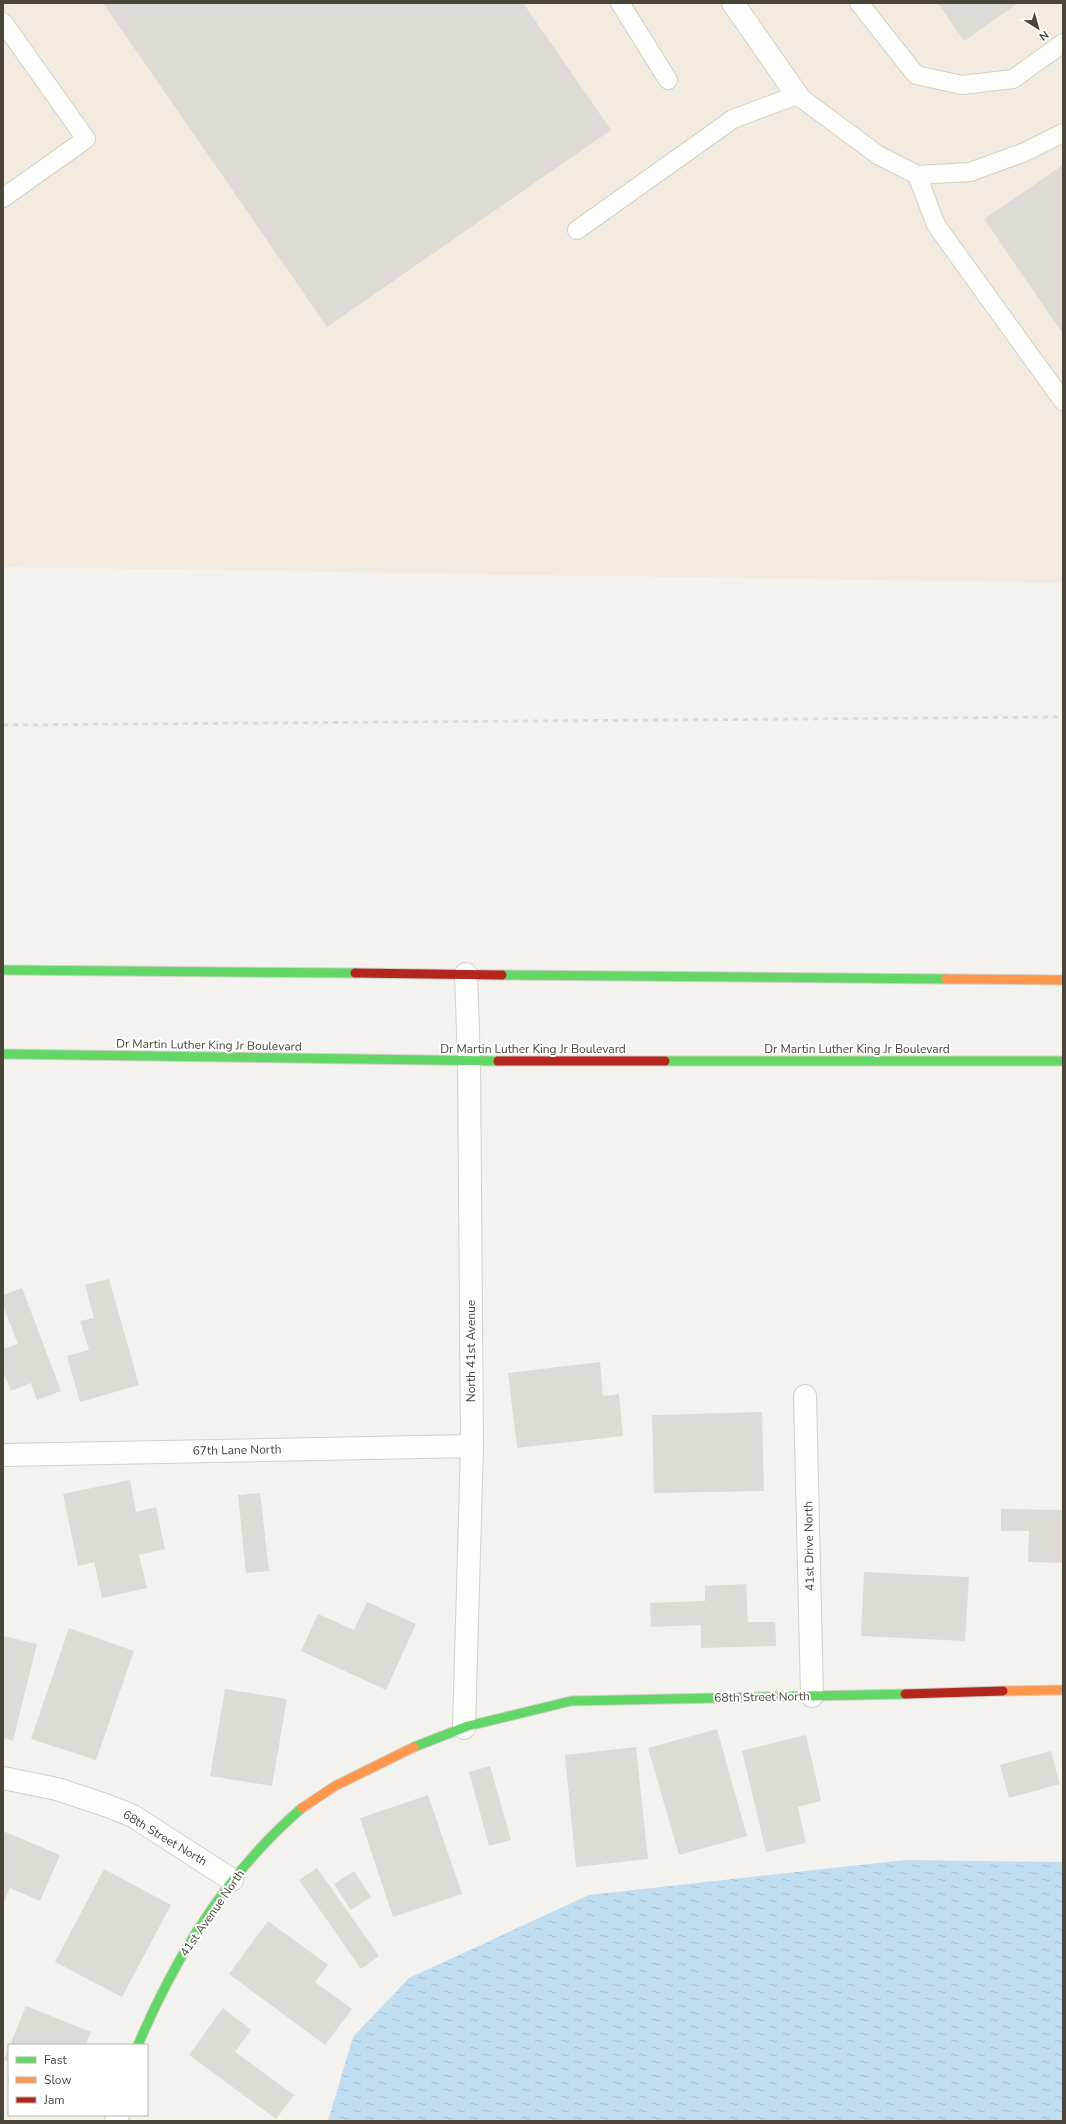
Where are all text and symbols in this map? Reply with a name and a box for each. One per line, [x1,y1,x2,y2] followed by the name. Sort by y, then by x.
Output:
[1018,8,1058,48] north arrow
[1036,27,1052,44] text: N
[116,1035,302,1055] street label: Dr Martin Luther King Jr Boulevard
[440,1041,626,1057] street label: Dr Martin Luther King Jr Boulevard
[764,1041,950,1057] street label: Dr Martin Luther King Jr Boulevard
[463,1300,479,1402] street label: North 41st Avenue
[192,1441,282,1459] street label: 67th Lane North
[800,1501,818,1591] street label: 41st Drive North
[714,1688,810,1706] street label: 68th Street North
[120,1807,210,1869] street label: 68th Street North
[176,1866,248,1960] street label: 41st Avenue North
[8,2044,148,2116] legend
[44,2052,67,2068] text: Fast
[44,2072,72,2088] text: Slow
[43,2092,65,2108] text: Jam

